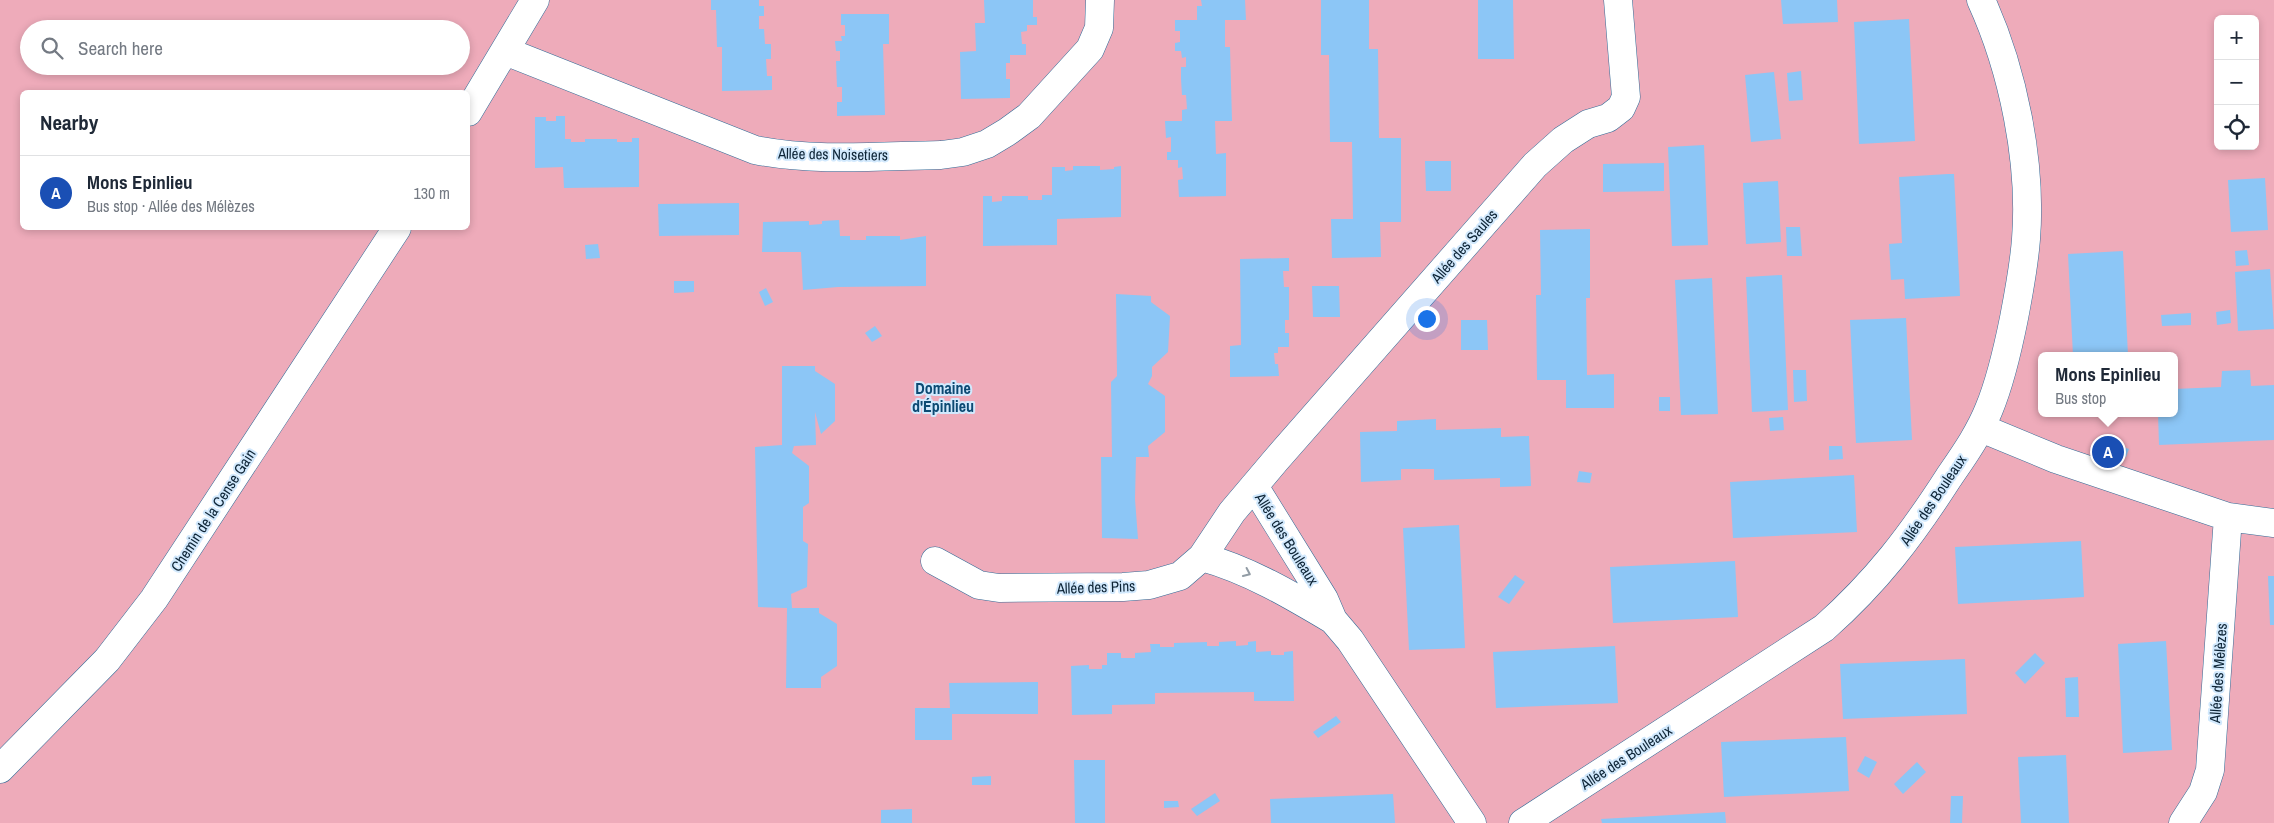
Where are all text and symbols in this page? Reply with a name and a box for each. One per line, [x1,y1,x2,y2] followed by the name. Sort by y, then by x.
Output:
[2214,15,2259,150] map controls
[2214,15,2259,60] button: +
[20,20,470,75] search box
[38,34,66,62] icon: search
[78,35,163,61] text: Search here
[2214,60,2259,105] button: −
[2214,105,2259,150] button: locate
[40,108,98,137] text: Nearby
[777,143,888,165] street label: Allée des Noisetiers
[87,169,193,195] text: Mons Epinlieu
[51,182,61,204] text: A
[414,182,450,204] text: 130 m
[87,195,255,217] text: Bus stop · Allée des Mélèzes
[1425,205,1502,288] street label: Allée des Saules
[1414,306,1440,332] your location
[2038,352,2178,417] popup
[2055,361,2161,387] text: Mons Epinlieu
[912,377,974,417] district label: Domaine d'Épinlieu
[2055,387,2106,409] text: Bus stop
[2092,433,2124,471] pin: A
[165,445,261,575] street label: Chemin de la Cense Gain
[1894,450,1972,550] street label: Allée des Bouleaux
[1250,488,1324,590] street label: Allée des Bouleaux
[1242,567,1251,577] one-way arrow
[1055,575,1136,599] street label: Allée des Pins
[2204,622,2232,725] street label: Allée des Mélèzes
[1575,719,1677,795] street label: Allée des Bouleaux

